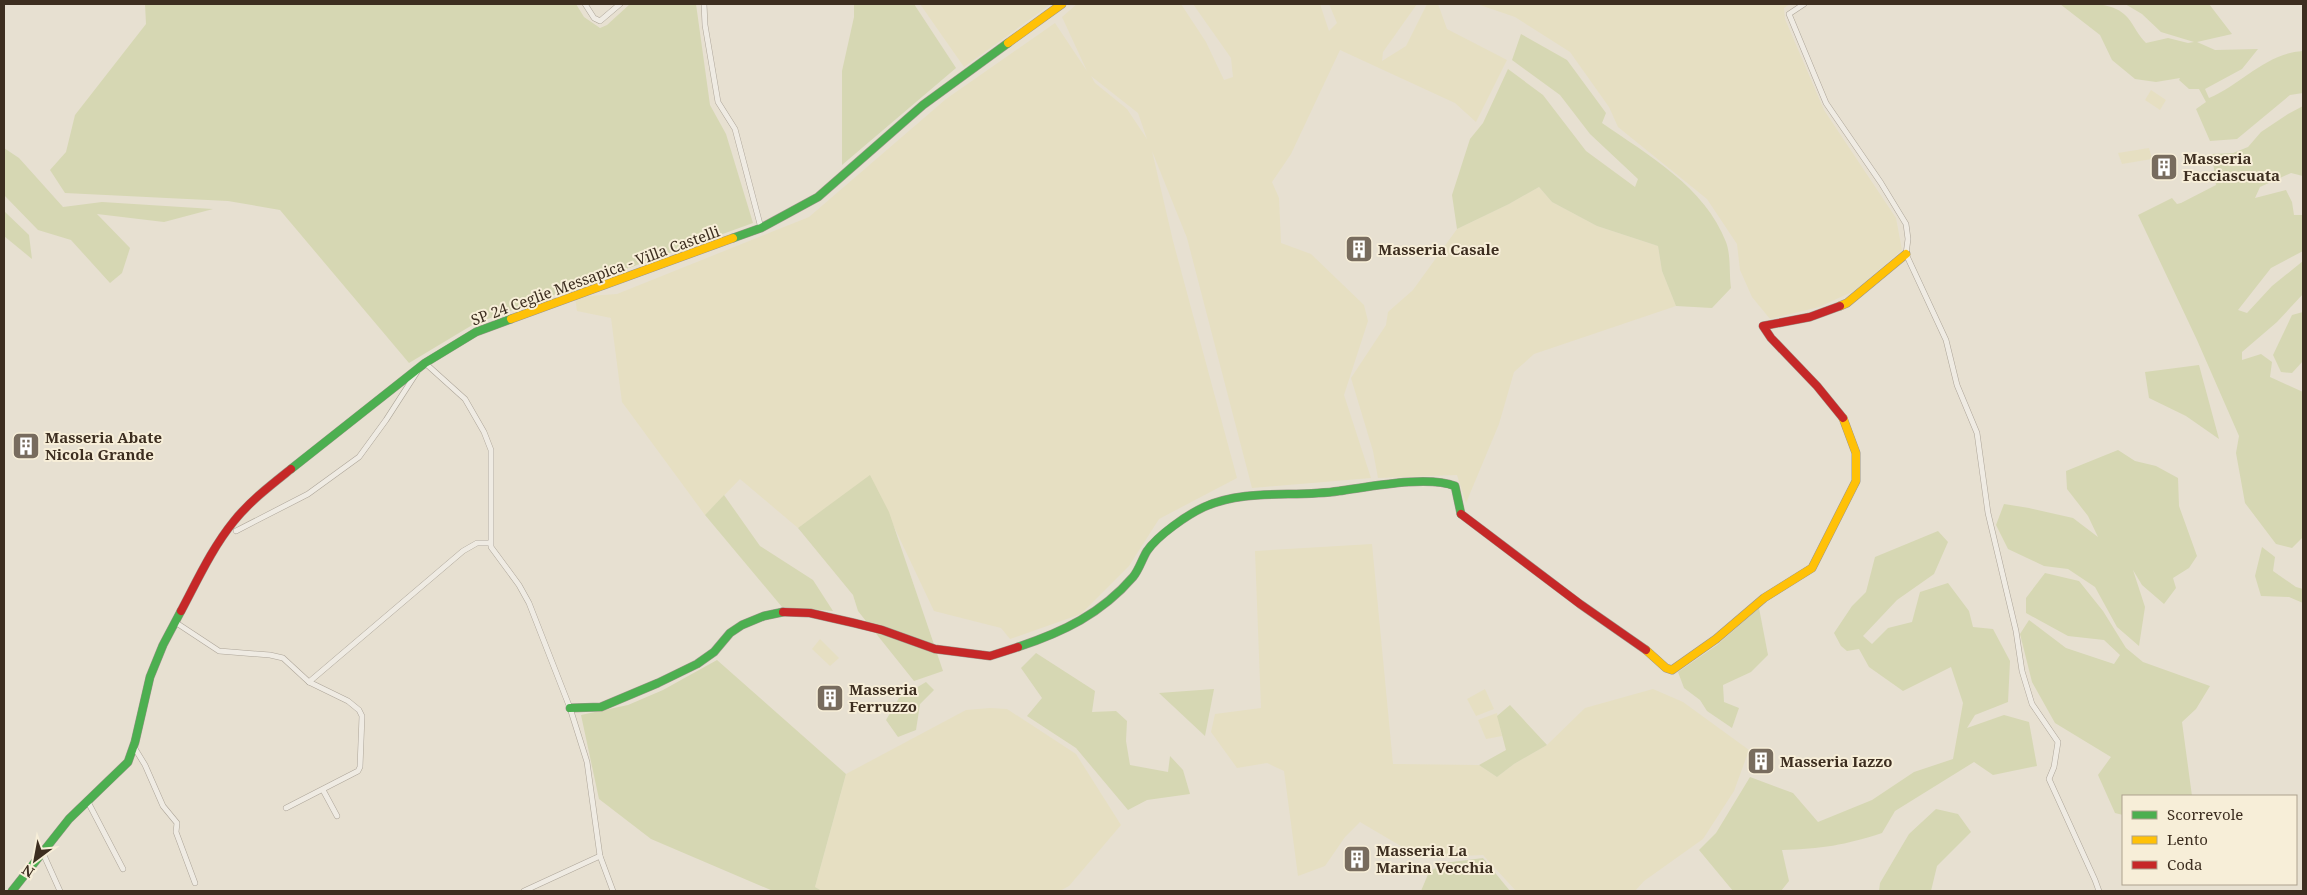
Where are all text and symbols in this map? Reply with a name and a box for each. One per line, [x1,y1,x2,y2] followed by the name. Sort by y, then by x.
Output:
[2183,148,2280,185] place label: Masseria Facciascuata
[2149,152,2179,182] building icon: Masseria Facciascuata
[468,221,722,329] street label: SP 24 Ceglie Messapica - Villa Castelli
[1344,234,1374,264] building icon: Masseria Casale
[1378,239,1499,259] place label: Masseria Casale
[45,427,162,464] place label: Masseria Abate Nicola Grande
[11,431,41,461] building icon: Masseria Abate Nicola Grande
[849,679,917,716] place label: Masseria Ferruzzo
[815,683,845,713] building icon: Masseria Ferruzzo
[1746,746,1776,776] building icon: Masseria Iazzo
[1780,751,1892,771] place label: Masseria Iazzo
[2122,795,2297,885] legend
[2167,804,2243,824] text: Scorrevole
[2167,829,2208,849] text: Lento
[10,835,60,885] north arrow
[1376,840,1494,877] place label: Masseria La Marina Vecchia
[1342,844,1372,874] building icon: Masseria La Marina Vecchia
[2167,854,2203,874] text: Coda
[18,860,38,882] text: N

